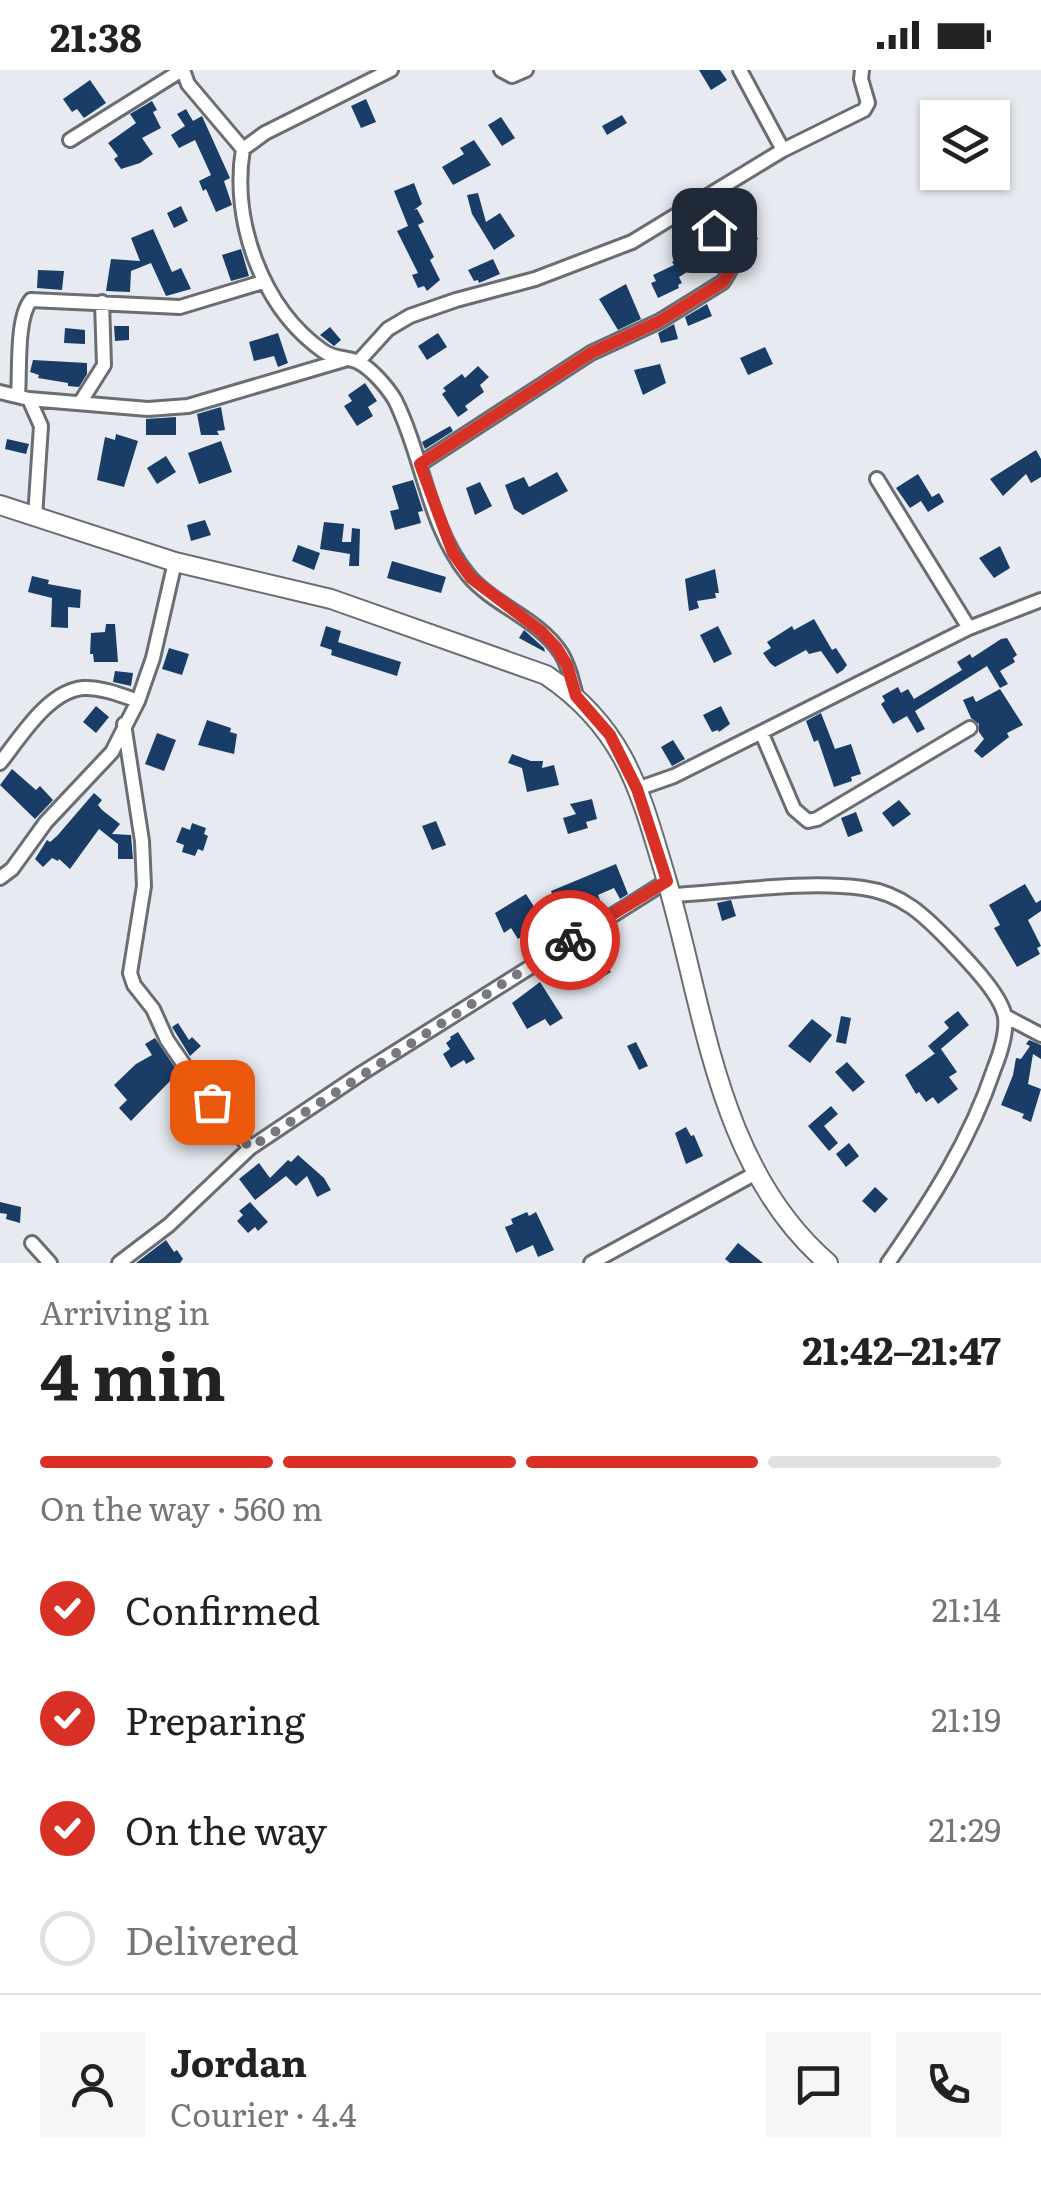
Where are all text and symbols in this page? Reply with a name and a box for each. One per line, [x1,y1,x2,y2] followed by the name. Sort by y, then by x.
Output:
[50,7,142,64] text: 21:38
[920,100,1010,190] map controls
[920,100,1010,190] button: layers
[672,188,757,273] pin
[687,203,742,258] icon: home
[520,890,620,990] courier
[543,913,598,968] icon: bike
[170,1060,255,1145] pin
[185,1075,240,1130] icon: bag
[40,1287,210,1335] text: Arriving in
[802,1320,1001,1377] text: 21:42–21:47
[40,1324,226,1421] text: 4 min
[40,1483,323,1531] text: On the way · 560 m
[125,1580,320,1637] text: Confirmed
[40,1581,95,1636] icon: check
[932,1584,1001,1632] text: 21:14
[125,1690,305,1747] text: Preparing
[40,1691,95,1746] icon: check
[931,1694,1001,1742] text: 21:19
[125,1800,327,1857] text: On the way
[40,1801,95,1856] icon: check
[928,1804,1001,1852] text: 21:29
[125,1910,299,1967] text: Delivered
[40,2032,145,2137] button: person
[170,2032,307,2089] text: Jordan
[766,2032,871,2137] button: chat
[896,2032,1001,2137] button: phone
[170,2089,357,2137] text: Courier · 4.4

